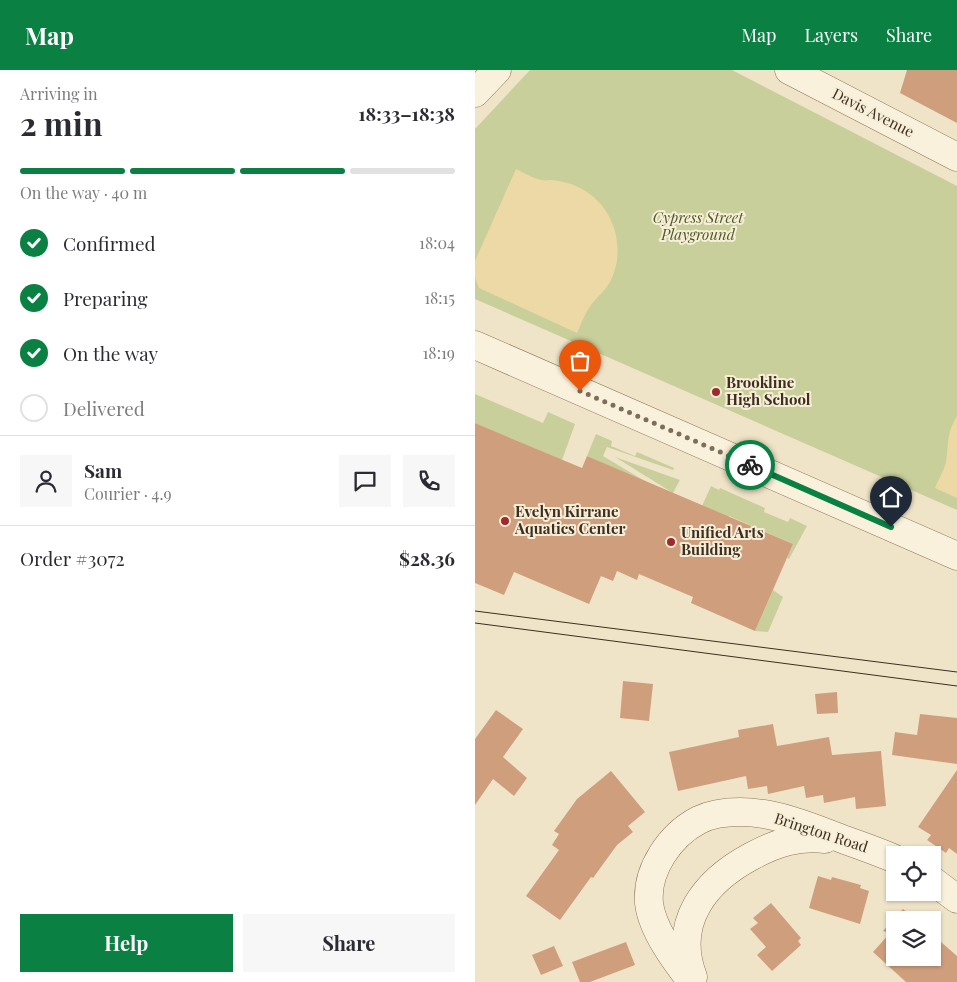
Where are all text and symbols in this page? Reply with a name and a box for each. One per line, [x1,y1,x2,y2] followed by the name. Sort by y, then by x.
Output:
[25,19,74,51] text: Map
[741,23,776,47] text: Map
[804,23,858,47] text: Layers
[886,23,932,47] text: Share
[20,83,98,104] text: Arriving in
[829,83,918,141] street label: Davis Avenue
[358,100,455,126] text: 18:33–18:38
[20,101,103,144] text: 2 min
[20,182,147,203] text: On the way · 40 m
[653,207,744,244] park label: Cypress Street Playground
[20,229,48,257] icon: check
[63,230,156,256] text: Confirmed
[419,232,455,253] text: 18:04
[20,284,48,312] icon: check
[63,285,148,311] text: Preparing
[424,287,455,308] text: 18:15
[20,339,48,367] icon: check
[63,340,158,366] text: On the way
[559,340,601,391] pin
[422,342,455,363] text: 18:19
[566,347,594,375] icon: bag
[726,372,811,409] place label: Brookline High School
[710,386,722,398] marker: Brookline High School
[63,395,145,421] text: Delivered
[725,440,775,490] courier
[736,451,764,479] icon: bike
[20,455,72,507] button: person
[339,455,391,507] button: chat
[403,455,455,507] button: phone
[84,457,122,483] text: Sam
[870,476,912,527] pin
[84,483,172,504] text: Courier · 4.9
[877,483,905,511] icon: home
[514,501,625,538] place label: Evelyn Kirrane Aquatics Center
[499,515,511,527] marker: Evelyn Kirrane Aquatics Center
[681,522,764,559] place label: Unified Arts Building
[665,536,677,548] marker: Unified Arts Building
[20,545,124,571] text: Order #3072
[399,545,455,571] text: $28.36
[772,807,871,857] street label: Brington Road
[886,846,941,966] map controls
[886,846,941,901] button: locate
[886,911,941,966] button: layers
[20,914,233,972] button: Help
[243,914,455,972] button: Share

